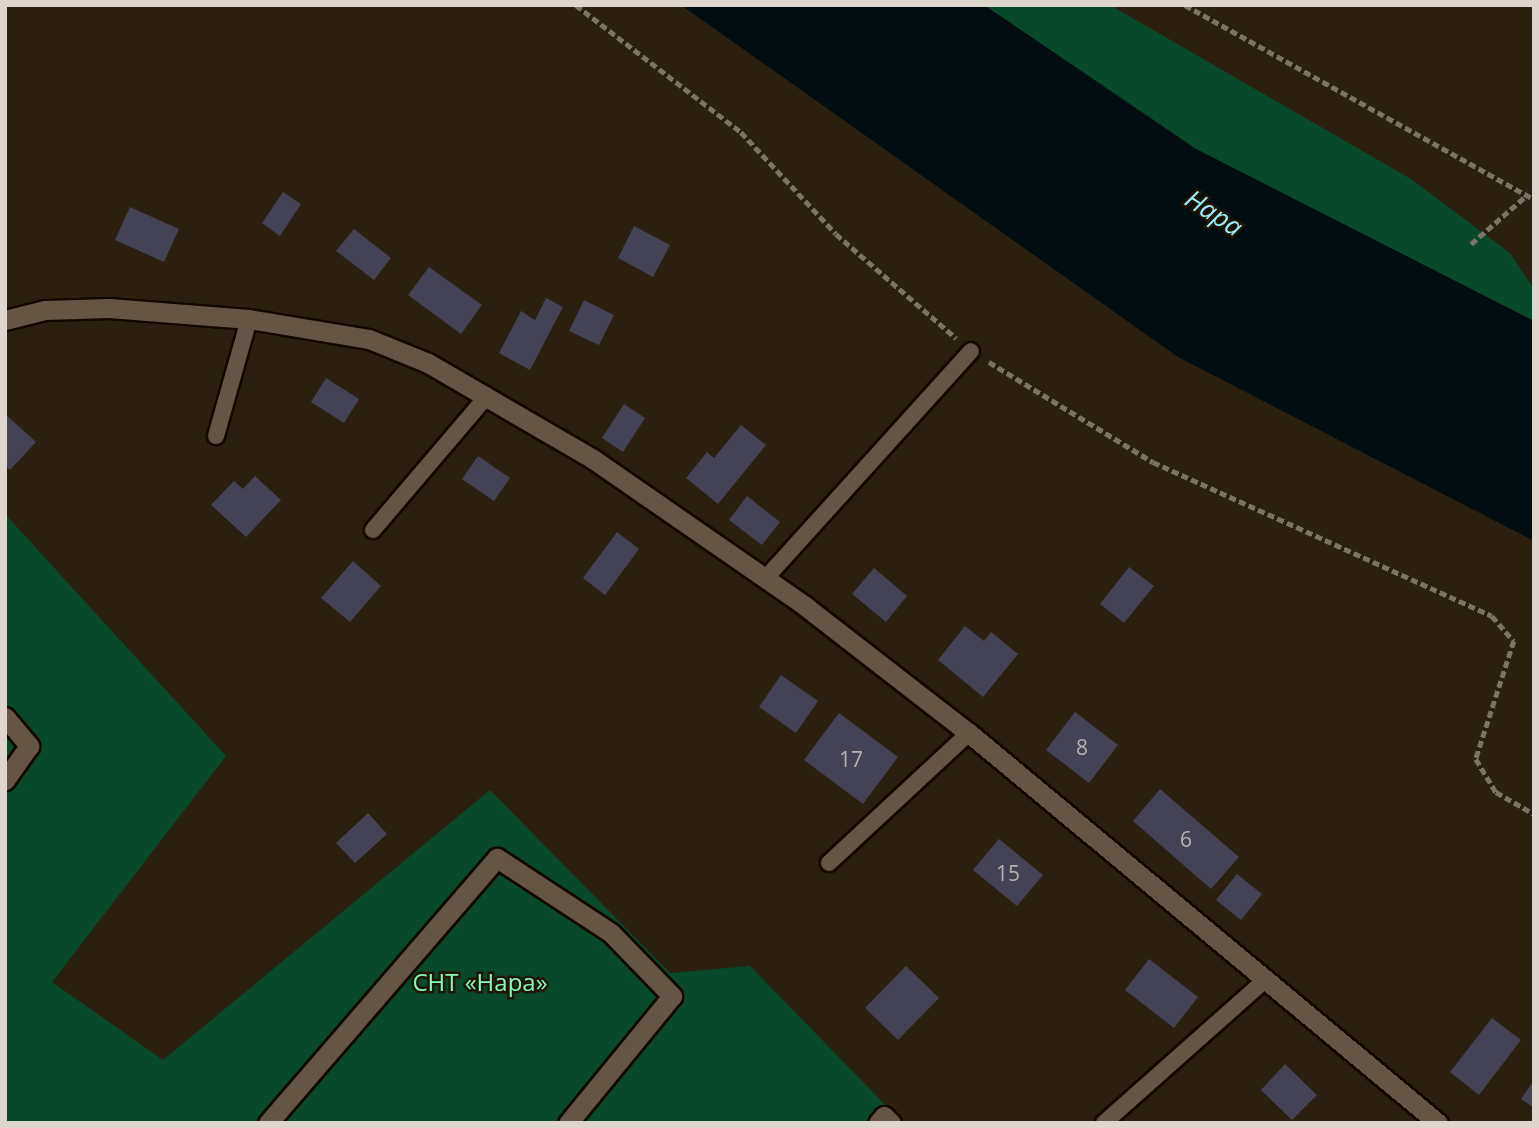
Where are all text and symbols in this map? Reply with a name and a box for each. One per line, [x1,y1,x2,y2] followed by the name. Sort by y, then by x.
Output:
[1179,183,1249,243] water label: Нара
[1076,734,1088,760] house number: 8
[839,746,863,772] house number: 17
[1180,826,1192,852] house number: 6
[996,860,1020,886] house number: 15
[412,968,548,996] park label: СНТ «Нара»

